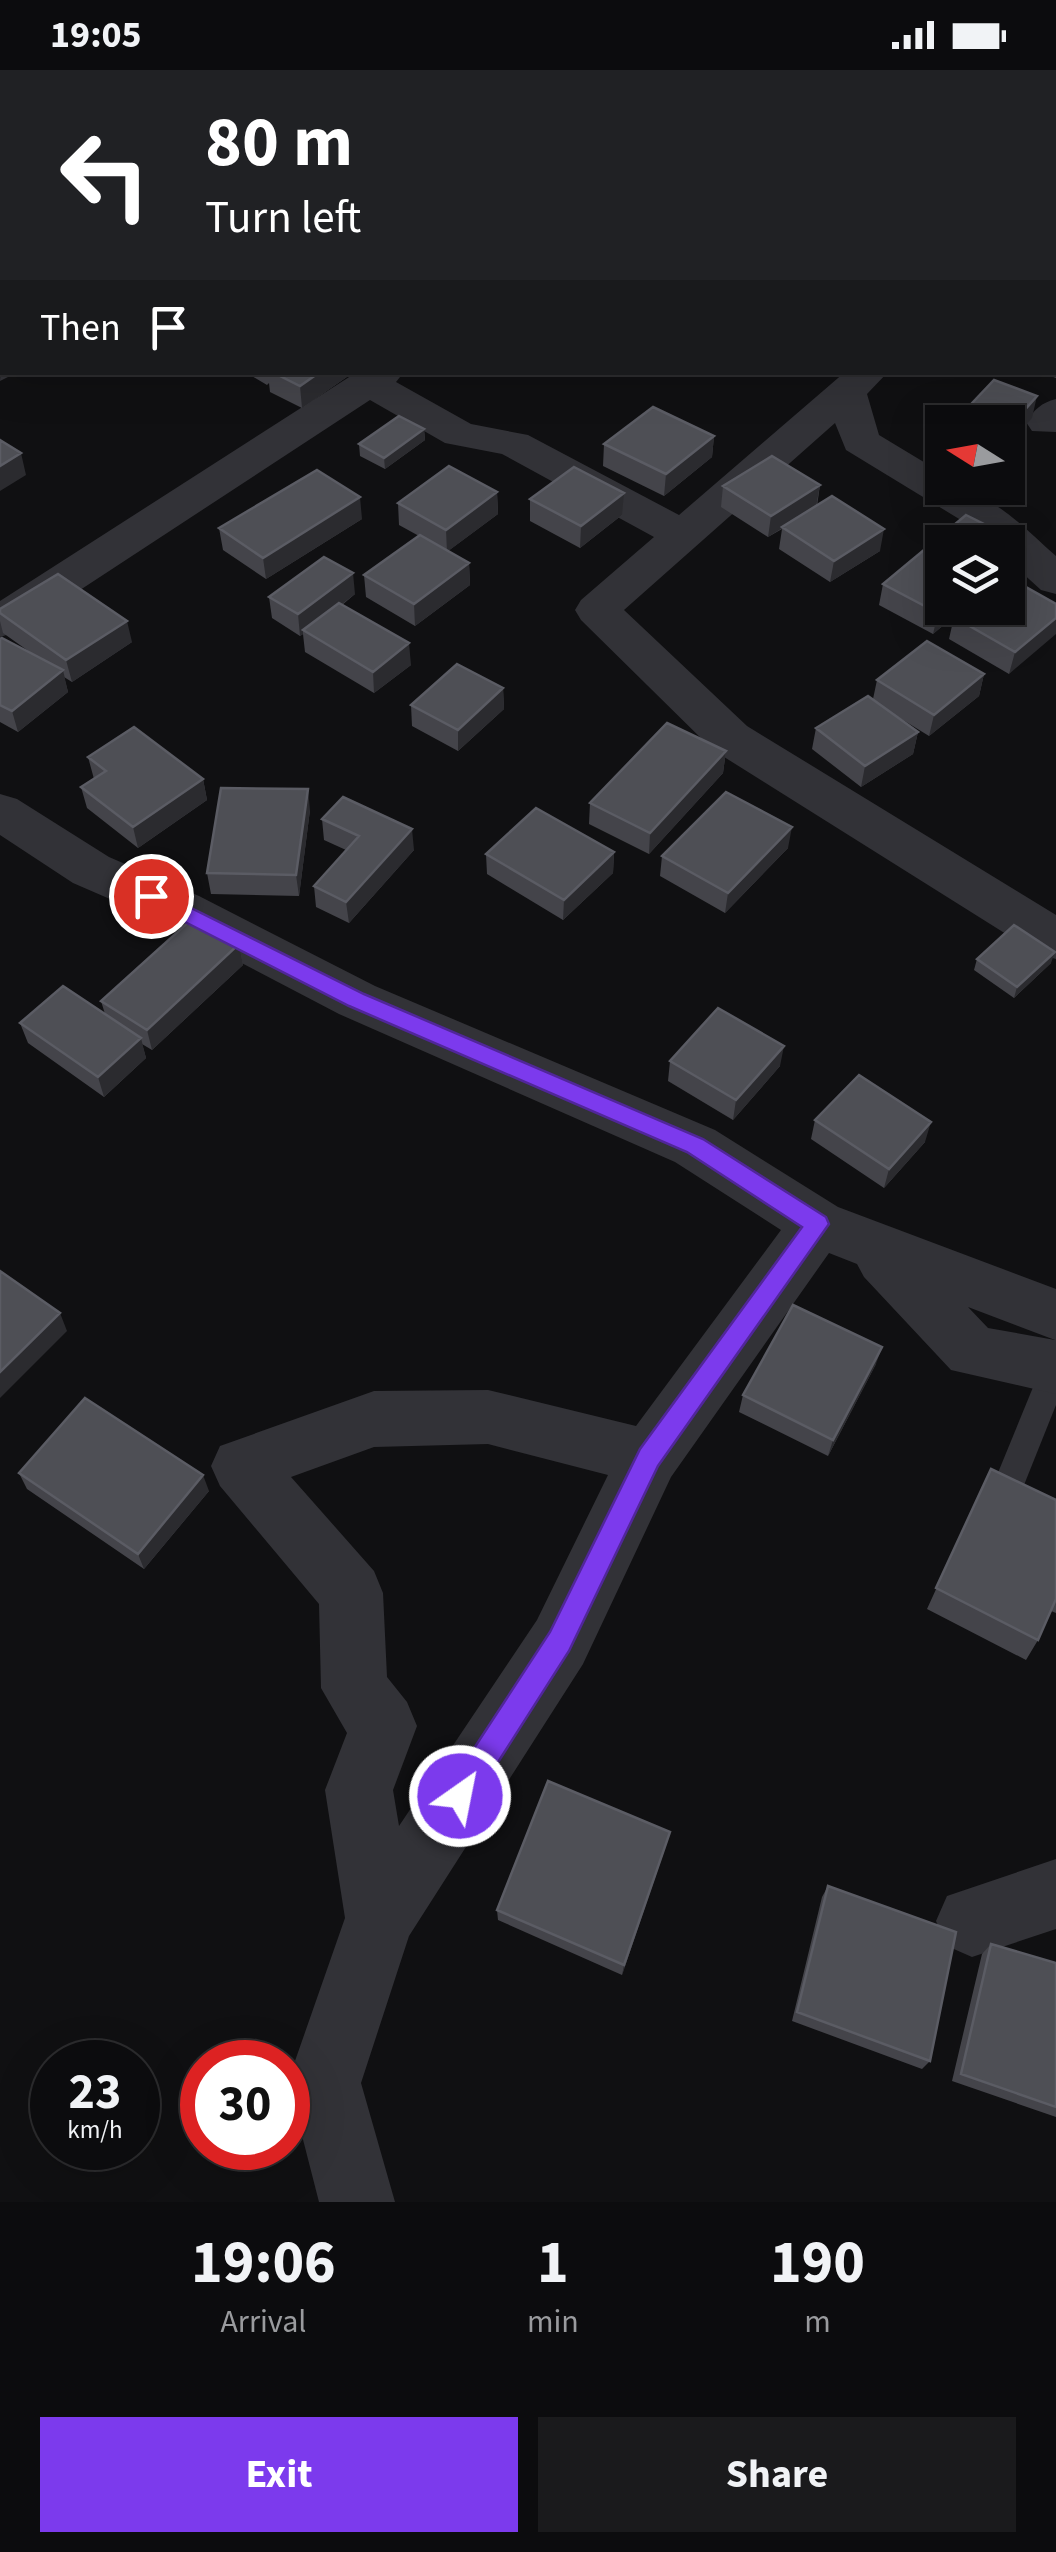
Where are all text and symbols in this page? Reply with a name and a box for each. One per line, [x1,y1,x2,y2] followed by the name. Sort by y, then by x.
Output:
[50,8,142,62] text: 19:05
[205,93,353,193] text: 80 m
[40,110,170,240] icon: left
[205,186,361,250] text: Turn left
[141,300,196,355] icon: arrive
[40,301,121,355] text: Then
[925,405,1025,505] north arrow
[925,405,1025,625] map controls
[925,525,1025,625] button: layers
[109,854,194,939] pin
[124,869,179,924] icon: arrive
[408,1744,512,1848] position arrow
[180,2040,310,2170] speed limit sign: 30
[69,2057,121,2128] text: 23
[67,2112,123,2148] text: km/h
[191,2221,336,2306] text: 19:06
[537,2221,569,2306] text: 1
[770,2221,865,2306] text: 190
[220,2299,306,2345] text: Arrival
[527,2299,579,2345] text: min
[804,2299,831,2345] text: m
[40,2417,518,2532] button: Exit
[538,2417,1016,2532] button: Share

